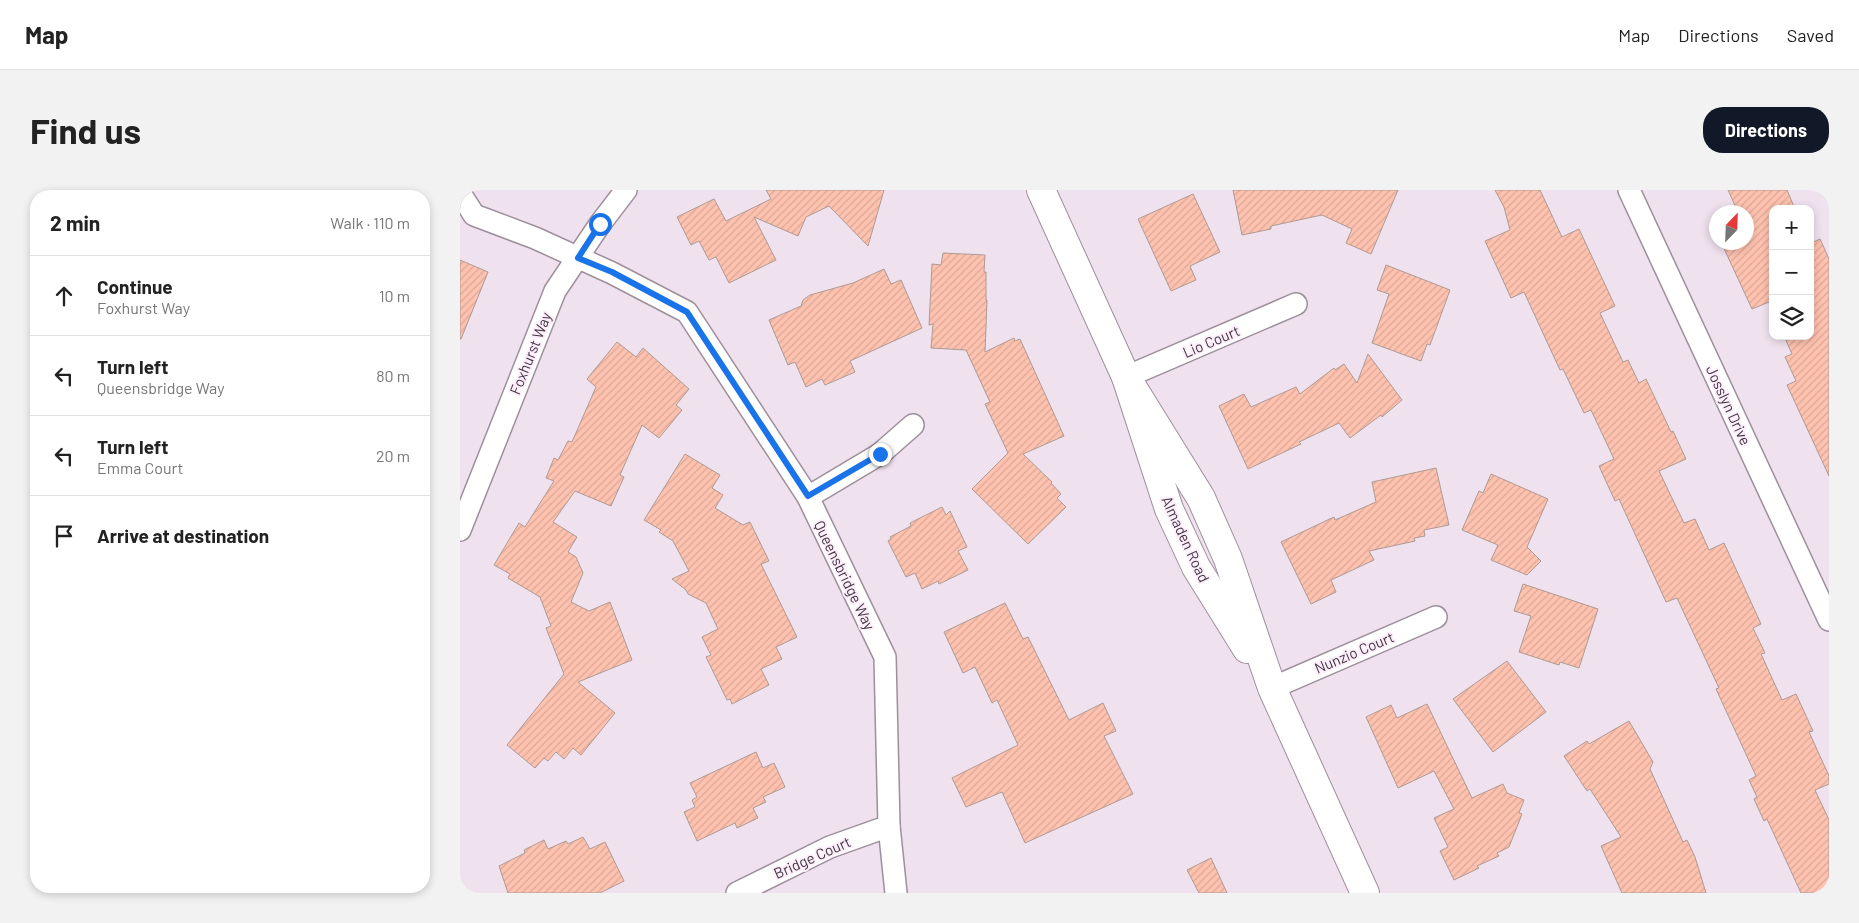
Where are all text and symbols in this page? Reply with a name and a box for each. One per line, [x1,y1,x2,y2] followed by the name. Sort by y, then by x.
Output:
[25,20,68,49] text: Map
[1618,24,1650,46] text: Map
[1678,24,1759,46] text: Directions
[1787,24,1834,46] text: Saved
[1703,107,1829,153] button: Directions
[30,109,141,151] text: Find us
[1709,205,1754,250] north arrow
[1769,205,1814,340] map controls
[1769,205,1814,250] button: +
[50,210,100,235] text: 2 min
[330,213,410,232] text: Walk · 110 m
[589,213,612,236] route start
[1769,250,1814,295] button: −
[97,275,173,298] text: Continue
[50,282,78,310] icon: ahead
[379,286,410,305] text: 10 m
[1769,295,1814,340] button: layers
[97,298,190,317] text: Foxhurst Way
[505,309,555,397] street label: Foxhurst Way
[1180,321,1242,361] street label: Lio Court
[97,355,168,378] text: Turn left
[50,362,78,390] icon: left
[1703,362,1755,448] street label: Josslyn Drive
[376,366,410,385] text: 80 m
[97,378,225,397] text: Queensbridge Way
[97,435,168,458] text: Turn left
[50,442,78,470] icon: left
[869,443,892,466] route end
[376,446,410,465] text: 20 m
[97,458,183,477] text: Emma Court
[1158,493,1214,585] street label: Almaden Road
[811,517,879,633] street label: Queensbridge Way
[50,522,78,550] icon: arrive
[97,524,269,547] text: Arrive at destination
[1312,627,1396,677] street label: Nunzio Court
[771,832,853,882] street label: Bridge Court

